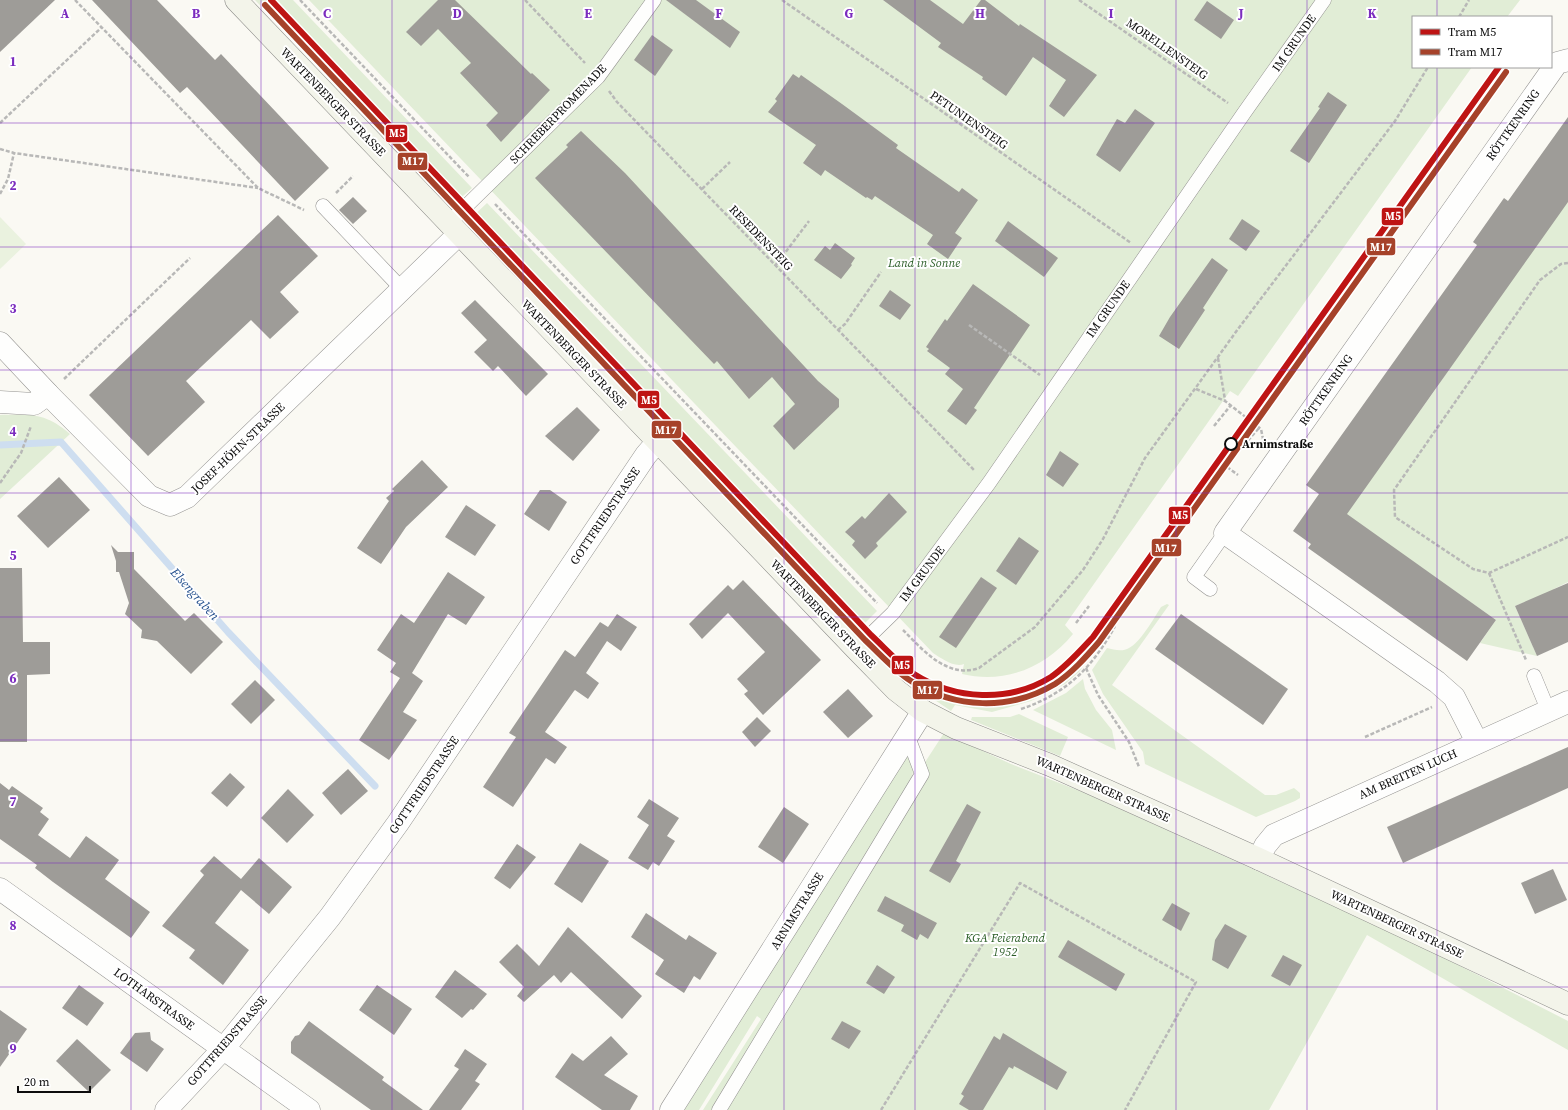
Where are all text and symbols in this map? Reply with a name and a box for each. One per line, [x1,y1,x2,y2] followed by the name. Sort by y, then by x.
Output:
[61,5,70,22] text: A
[192,5,201,22] text: B
[323,5,331,22] text: C
[452,5,462,22] text: D
[584,5,592,22] text: E
[715,5,723,22] text: F
[845,5,854,22] text: G
[975,5,985,22] text: H
[1108,5,1114,22] text: I
[1237,5,1244,22] text: J
[1367,5,1377,22] text: K
[1268,11,1320,75] street label: IM GRUNDE
[1123,15,1211,83] street label: MORELLENSTEIG
[1412,16,1552,68] legend
[1448,24,1496,40] text: Tram M5
[277,44,389,160] street label: WARTENBERGER STRASSE
[1448,44,1502,60] text: Tram M17
[9,53,17,70] text: 1
[506,61,610,167] street label: SCHREBERPROMENADE
[1482,86,1544,164] street label: RÖTTKENRING
[927,87,1011,153] street label: PETUNIENSTEIG
[385,124,408,143] line badge: M5
[389,126,405,141] text: M5
[397,152,428,171] line badge: M17
[402,154,424,169] text: M17
[9,177,17,194] text: 2
[726,202,796,274] street label: RESEDENSTEIG
[1381,207,1404,226] line badge: M5
[1385,209,1401,224] text: M5
[1366,237,1396,256] line badge: M17
[1370,240,1392,255] text: M17
[887,255,960,271] park label: Land in Sonne
[1082,277,1134,341] street label: IM GRUNDE
[518,296,630,412] street label: WARTENBERGER STRASSE
[9,300,17,317] text: 3
[1295,351,1357,429] street label: RÖTTKENRING
[637,390,660,409] line badge: M5
[641,393,657,408] text: M5
[187,399,288,498] street label: JOSEF-HÖHN-STRASSE
[651,420,682,439] line badge: M17
[9,423,17,440] text: 4
[655,423,677,438] text: M17
[1242,436,1313,452] place label: Arnimstraße
[1224,437,1238,451] marker: Arnimstraße
[566,464,644,568] street label: GOTTFRIEDSTRASSE
[1168,506,1191,525] line badge: M5
[1172,508,1188,523] text: M5
[1151,538,1182,557] line badge: M17
[1155,541,1177,556] text: M17
[896,543,948,605] street label: IM GRUNDE
[9,547,17,564] text: 5
[767,556,879,672] street label: WARTENBERGER STRASSE
[166,563,224,624] water label: Elsengraben
[891,655,914,675] line badge: M5
[894,658,910,673] text: M5
[9,670,17,687] text: 6
[912,680,943,700] line badge: M17
[917,683,939,698] text: M17
[385,733,463,837] street label: GOTTFRIEDSTRASSE
[1356,745,1460,803] street label: AM BREITEN LUCH
[1033,752,1173,826] street label: WARTENBERGER STRASSE
[9,793,17,810] text: 7
[767,869,827,953] street label: ARNIMSTRASSE
[1328,886,1466,962] street label: WARTENBERGER STRASSE
[9,917,17,934] text: 8
[964,930,1046,960] park label: KGA Feierabend 1952
[110,964,198,1034] street label: LOTHARSTRASSE
[183,993,271,1089] street label: GOTTFRIEDSTRASSE
[9,1040,17,1057] text: 9
[18,1068,90,1094] scale bar
[24,1074,50,1090] text: 20 m

